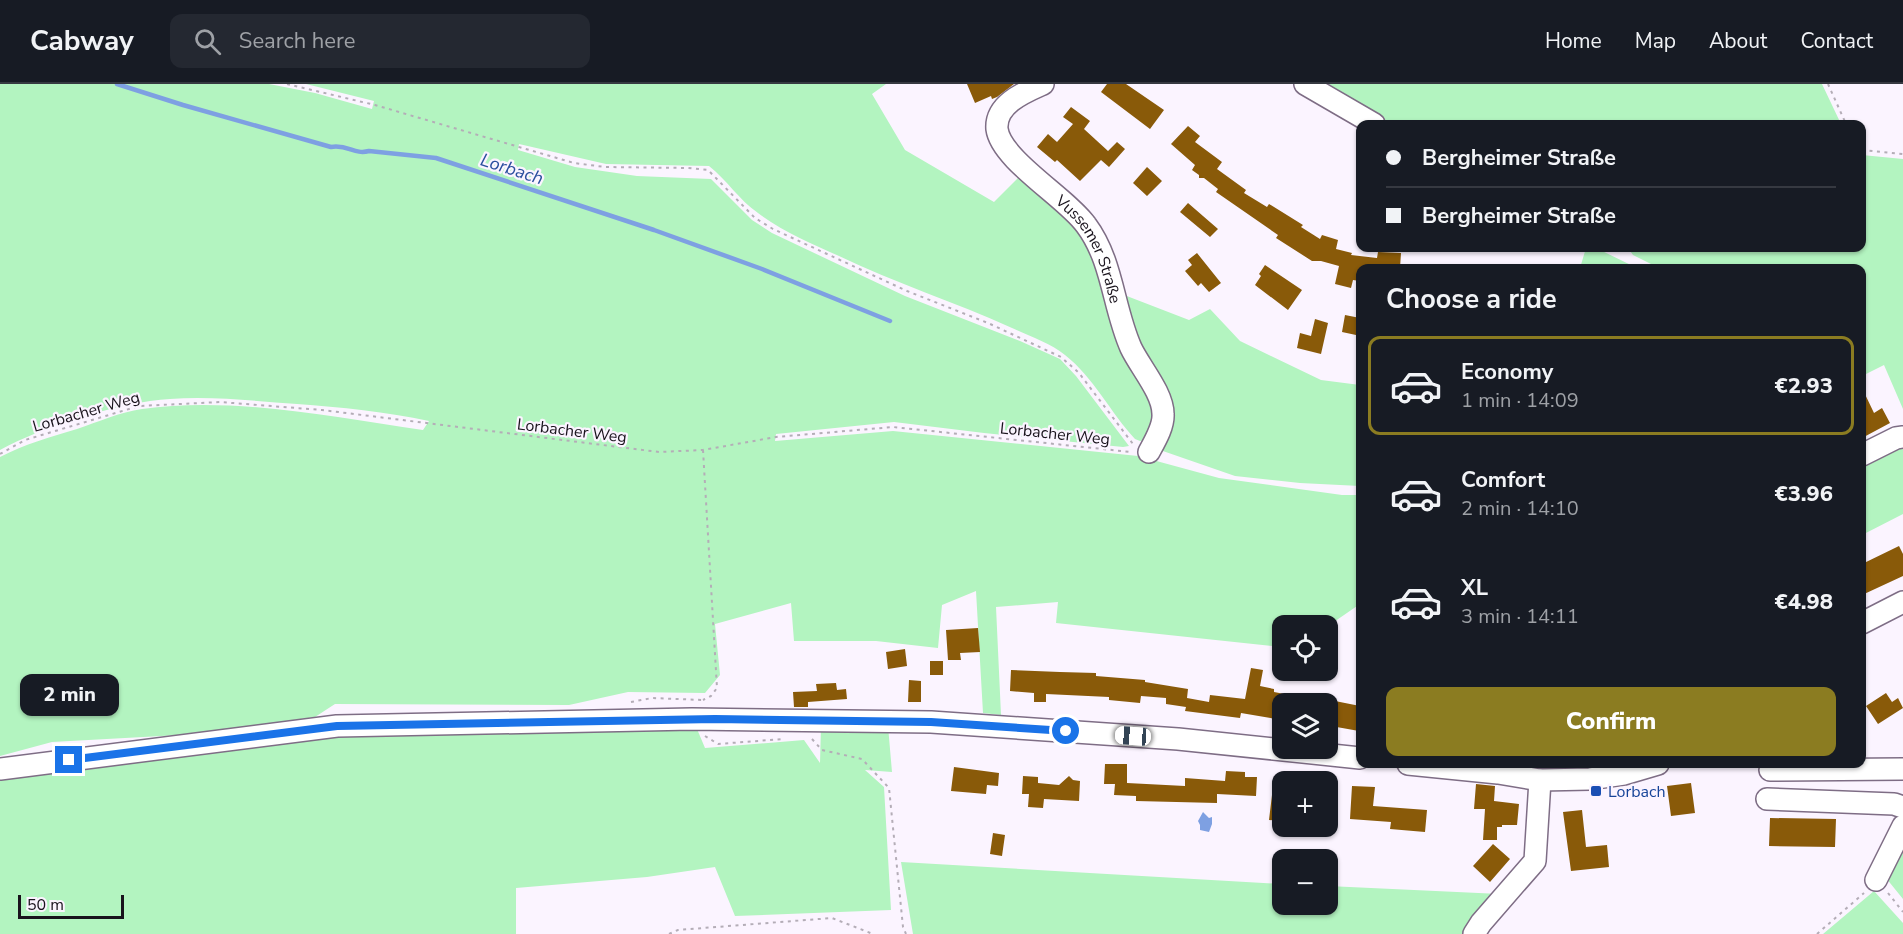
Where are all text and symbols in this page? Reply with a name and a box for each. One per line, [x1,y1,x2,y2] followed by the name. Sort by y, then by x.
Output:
[170,14,590,68] search box
[30,22,134,60] text: Cabway
[191,25,224,58] icon: search
[239,26,355,56] text: Search here
[1545,27,1602,55] text: Home
[1635,27,1676,55] text: Map
[1709,27,1767,55] text: About
[1800,27,1873,55] text: Contact
[1422,143,1616,173] text: Bergheimer Straße
[478,148,546,190] water label: Lorbach
[1050,189,1126,306] street label: Vussemer Straße
[1422,201,1616,231] text: Bergheimer Straße
[1386,281,1557,318] text: Choose a ride
[1461,357,1553,387] text: Economy
[1389,359,1443,413] icon: car
[1774,371,1833,401] text: €2.93
[30,386,142,438] street label: Lorbacher Weg
[1461,387,1579,414] text: 1 min · 14:09
[516,413,628,449] street label: Lorbacher Weg
[999,417,1111,451] street label: Lorbacher Weg
[1461,465,1545,495] text: Comfort
[1389,467,1443,521] icon: car
[1774,479,1833,509] text: €3.96
[1461,495,1579,522] text: 2 min · 14:10
[1461,573,1488,603] text: XL
[1389,575,1443,629] icon: car
[1774,587,1833,617] text: €4.98
[1461,603,1579,630] text: 3 min · 14:11
[1272,615,1338,915] map controls
[1272,615,1338,681] button: locate
[20,673,118,715] callout: 2 min
[43,681,96,708] text: 2 min
[1386,687,1836,756] button: Confirm
[1272,693,1338,759] button: layers
[1052,717,1079,744] route start
[1114,726,1152,746] car
[55,746,82,773] route end
[1272,771,1338,837] button: +
[1608,781,1666,803] place label: Lorbach
[1589,784,1603,798] marker: Lorbach
[1272,849,1338,915] button: −
[18,892,124,920] scale bar
[27,894,64,916] text: 50 m

